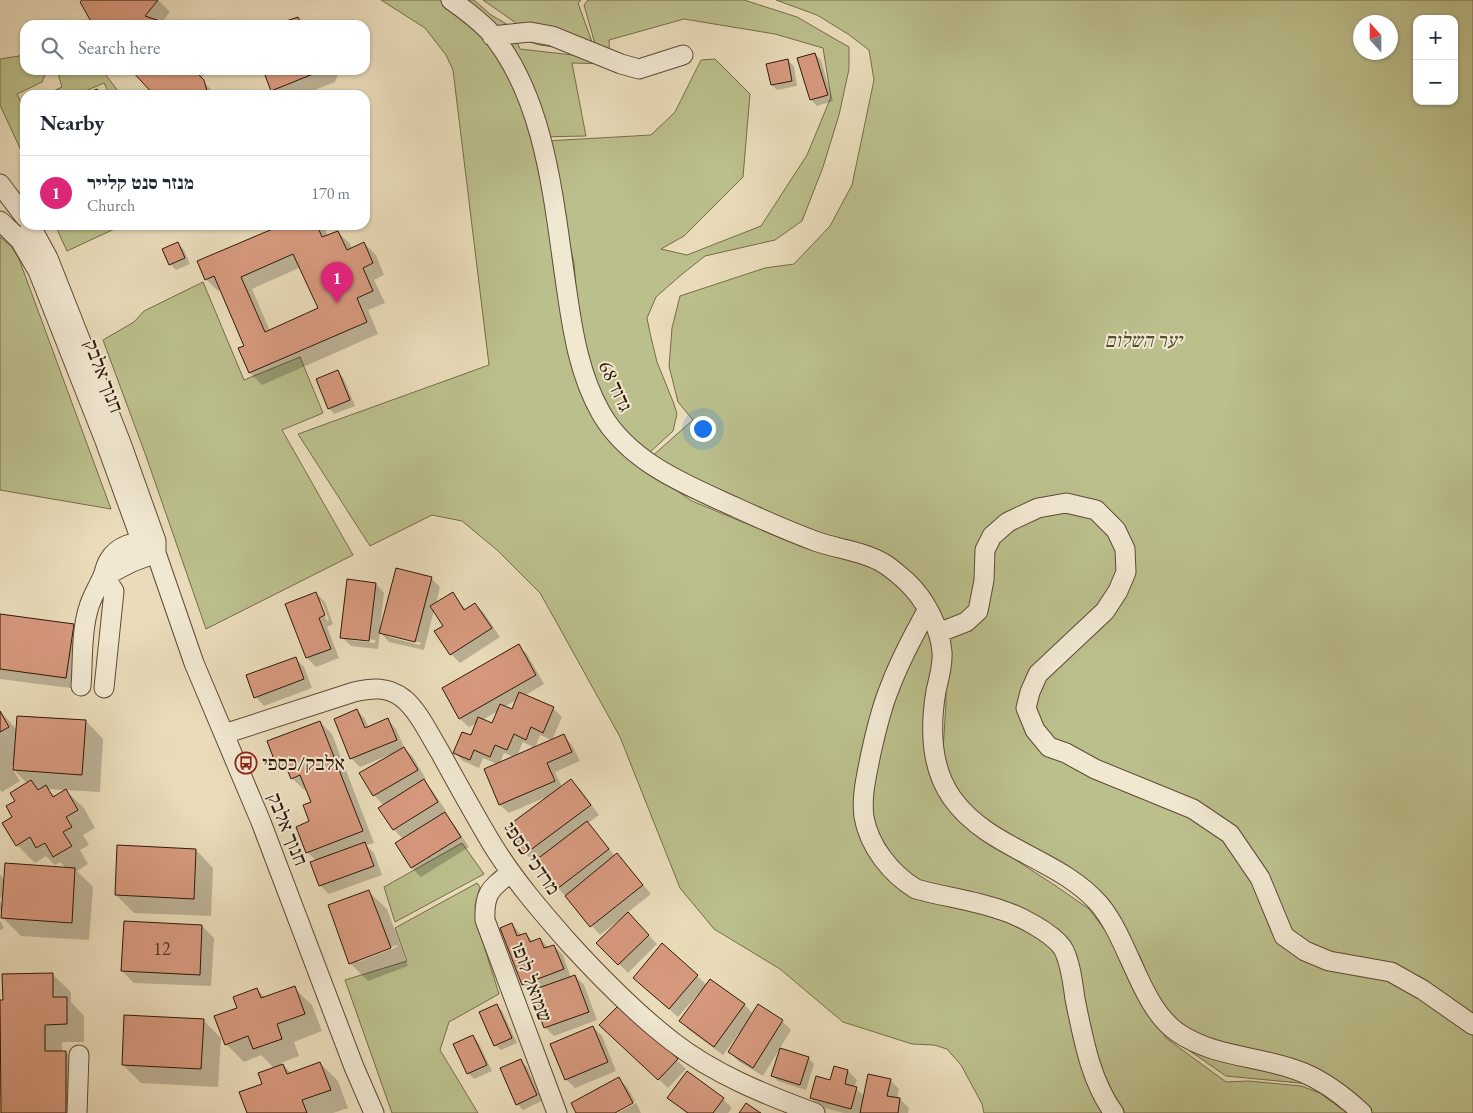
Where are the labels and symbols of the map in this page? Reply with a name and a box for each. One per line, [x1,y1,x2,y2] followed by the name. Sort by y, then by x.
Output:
[1353,15,1398,60] north arrow
[321,262,353,303] pin: 1
[1104,327,1184,353] park label: יער השלום
[78,336,130,416] street label: חנוך אלבק
[593,356,639,416] street label: גדוד 68
[690,416,716,442] your location
[262,750,345,776] place label: אלבק/כספי
[234,751,258,775] bus stop icon: אלבק/כספי
[262,789,314,869] street label: חנוך אלבק
[497,816,567,900] street label: מרדכי כספי
[153,937,171,960] house number: 12
[506,938,558,1026] street label: שמואל לופו

